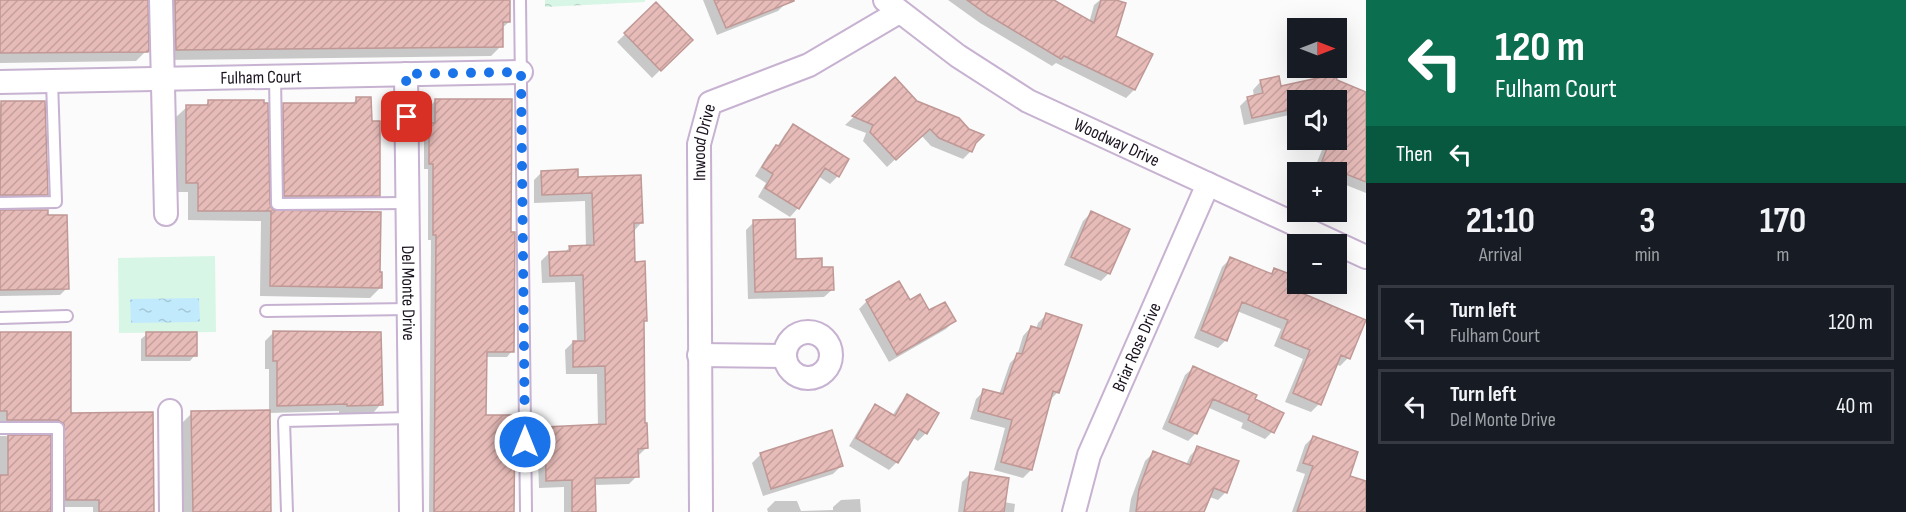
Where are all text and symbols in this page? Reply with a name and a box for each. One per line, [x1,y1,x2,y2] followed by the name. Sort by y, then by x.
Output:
[1287,18,1347,78] north arrow
[1287,18,1347,294] map controls
[1495,22,1585,73] text: 120 m
[1396,24,1474,102] icon: left
[220,66,302,88] street label: Fulham Court
[1495,73,1617,105] text: Fulham Court
[1287,90,1347,150] button: sound
[381,91,432,142] pin
[390,100,423,133] icon: arrive
[689,102,720,181] street label: Inwood Drive
[1071,113,1163,171] street label: Woodway Drive
[1444,138,1477,171] icon: left
[1396,141,1432,168] text: Then
[1287,162,1347,222] button: +
[1466,200,1535,243] text: 21:10
[1639,200,1655,243] text: 3
[1760,200,1806,243] text: 170
[1287,234,1347,294] button: −
[1479,243,1522,267] text: Arrival
[1635,243,1660,267] text: min
[1777,243,1789,267] text: m
[397,245,420,341] street label: Del Monte Drive
[1450,297,1516,324] text: Turn left
[1108,299,1165,395] street label: Briar Rose Drive
[1399,306,1432,339] icon: left
[1829,309,1873,336] text: 120 m
[1450,324,1540,348] text: Fulham Court
[1450,381,1516,408] text: Turn left
[1399,390,1432,423] icon: left
[1836,393,1873,420] text: 40 m
[1450,408,1556,432] text: Del Monte Drive
[493,410,557,474] position arrow

